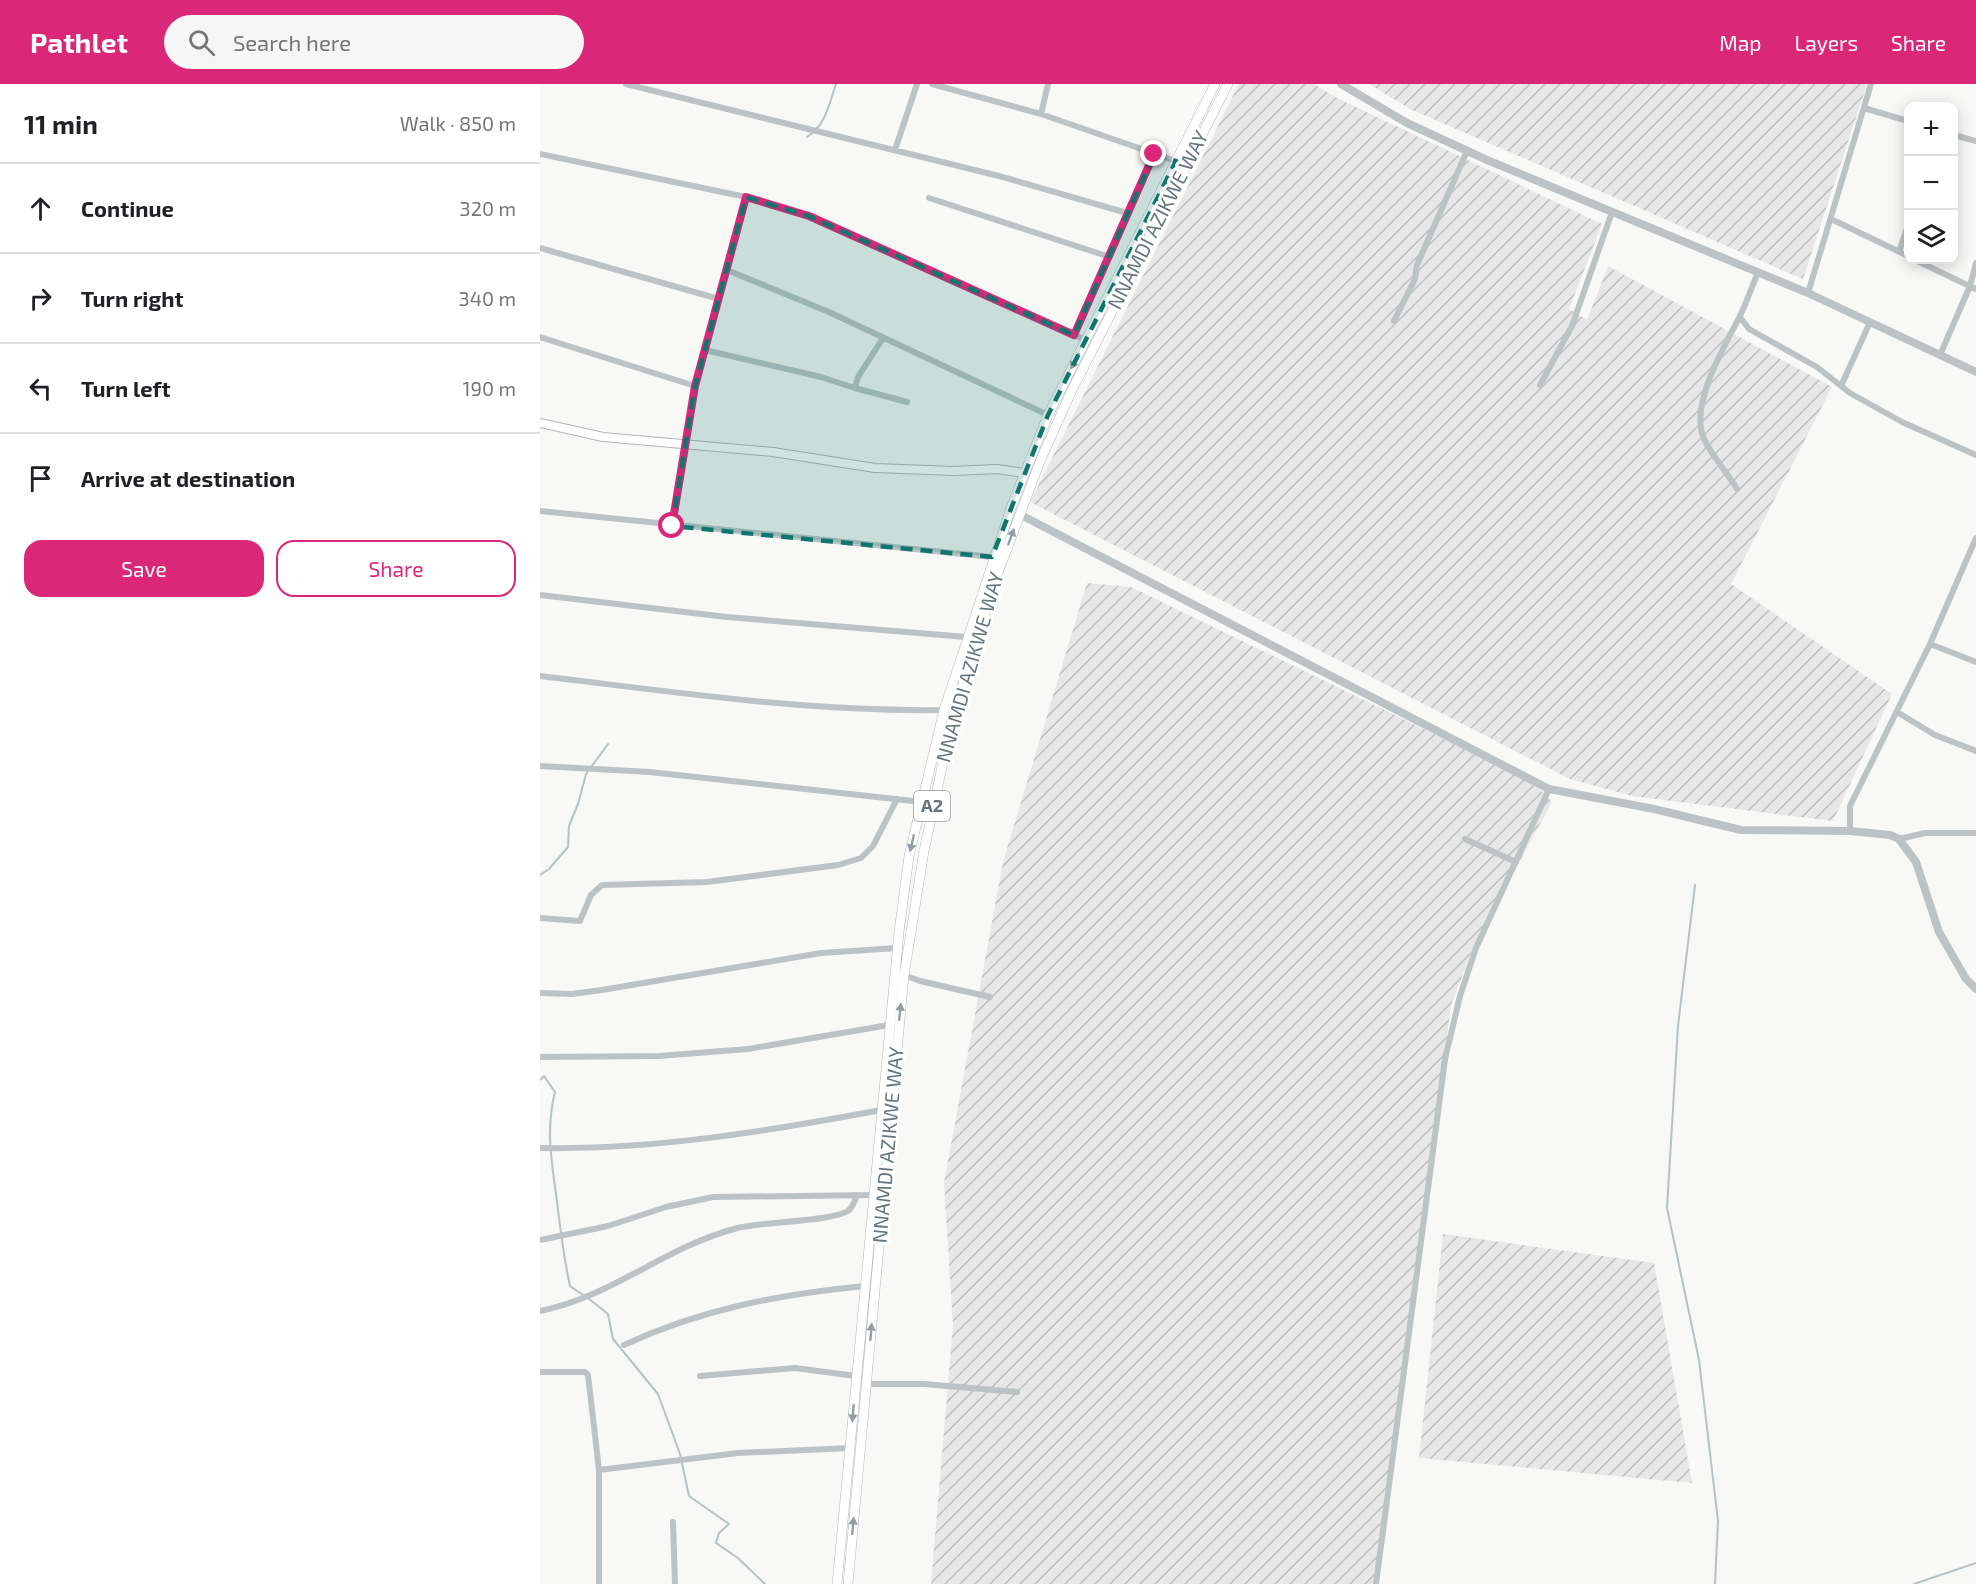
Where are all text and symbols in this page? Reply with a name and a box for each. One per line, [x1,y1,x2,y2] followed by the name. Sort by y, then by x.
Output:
[164,15,584,69] search box
[30,25,128,59] text: Pathlet
[185,26,218,59] icon: search
[233,29,351,55] text: Search here
[1719,30,1761,55] text: Map
[1794,30,1858,55] text: Layers
[1891,30,1946,55] text: Share
[1904,102,1958,264] map controls
[1904,102,1958,156] button: +
[24,108,98,139] text: 11 min
[400,111,516,135] text: Walk · 850 m
[1102,126,1213,313] street label: NNAMDI AZIKWE WAY
[1140,140,1166,166] route end
[1904,156,1958,210] button: −
[24,192,57,225] icon: ahead
[81,195,174,221] text: Continue
[460,196,516,220] text: 320 m
[1904,210,1958,264] button: layers
[24,282,57,315] icon: right
[81,285,183,311] text: Turn right
[459,286,516,310] text: 340 m
[1070,353,1080,370] one-way arrow
[24,372,57,405] icon: left
[81,375,170,401] text: Turn left
[463,376,516,400] text: 190 m
[24,462,57,495] icon: arrive
[81,465,295,491] text: Arrive at destination
[658,512,684,538] route start
[1006,528,1016,546] one-way arrow
[24,540,264,597] button: Save
[276,540,516,597] button: Share
[930,568,1008,765] street label: NNAMDI AZIKWE WAY
[914,791,950,821] road number: A2
[907,834,917,852] one-way arrow
[895,1002,905,1021] one-way arrow
[866,1045,908,1244] street label: NNAMDI AZIKWE WAY
[866,1322,876,1341] one-way arrow
[848,1403,858,1422] one-way arrow
[848,1516,858,1535] one-way arrow

